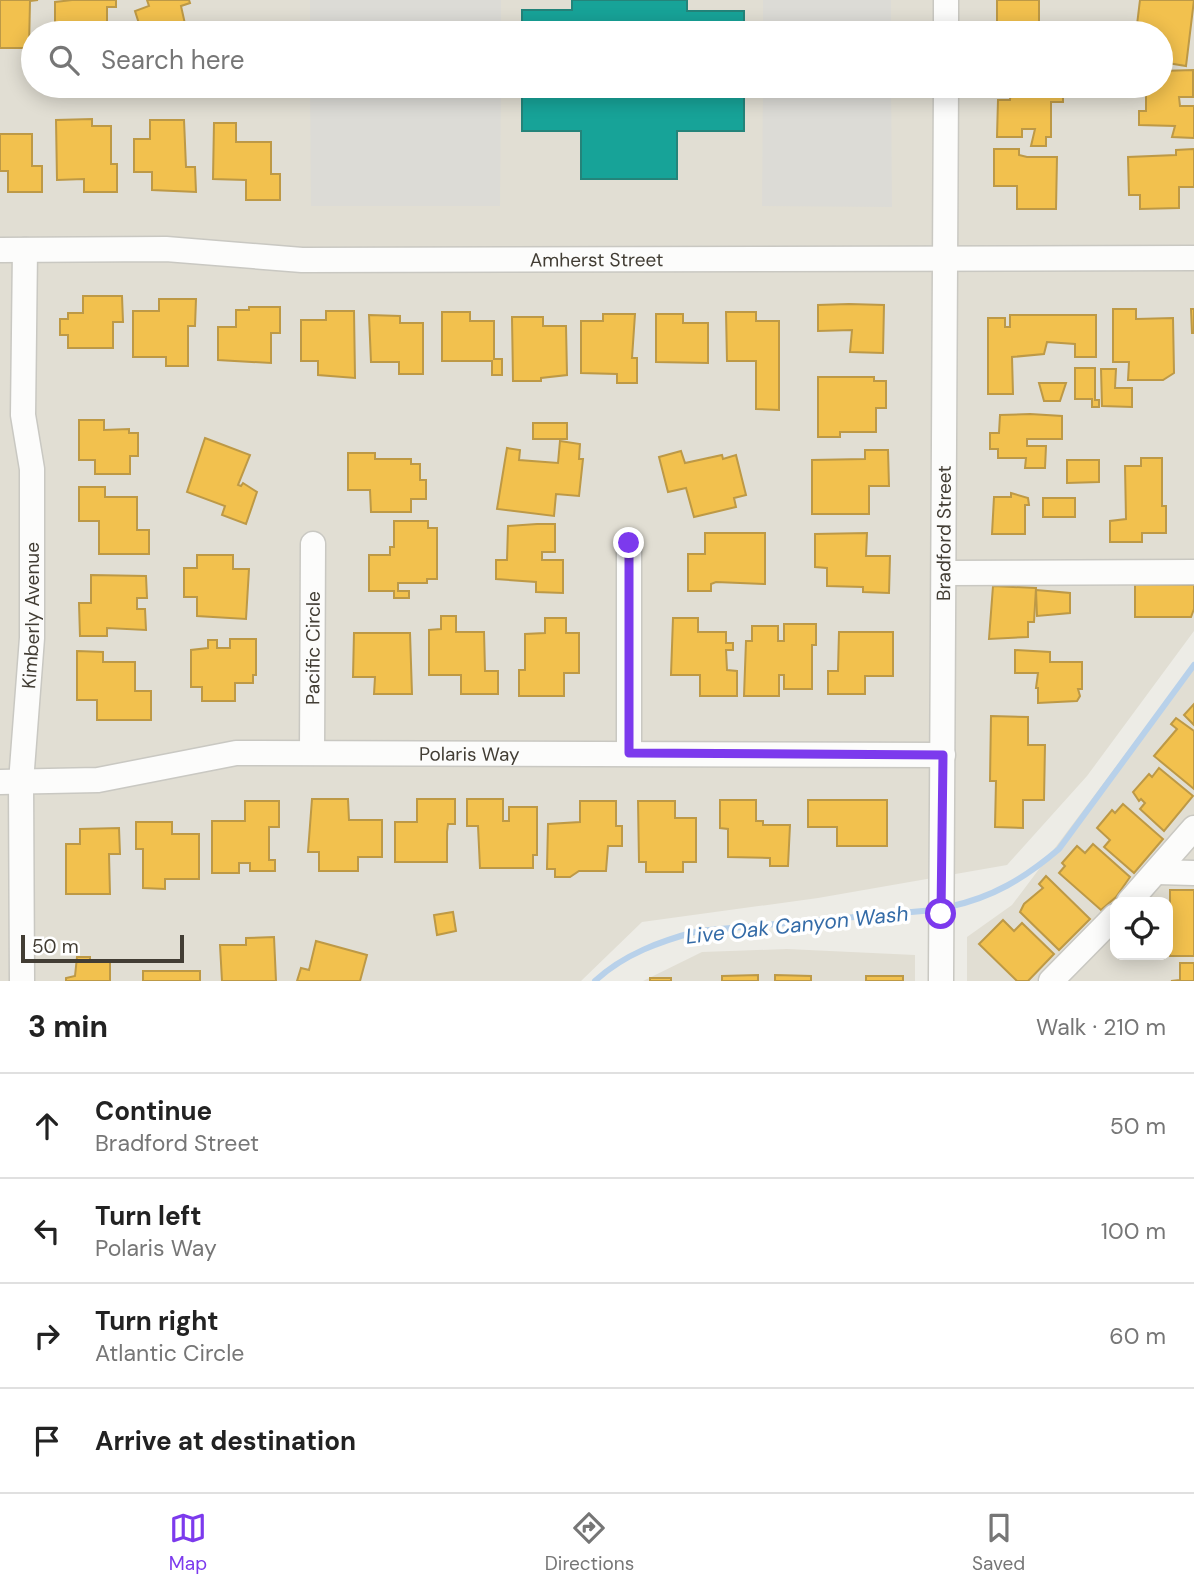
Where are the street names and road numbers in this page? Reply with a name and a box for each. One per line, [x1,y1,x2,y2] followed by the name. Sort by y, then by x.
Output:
[530,247,664,272] street label: Amherst Street
[931,465,957,601] street label: Bradford Street
[16,542,45,690] street label: Kimberly Avenue
[300,591,326,705] street label: Pacific Circle
[419,742,520,767] street label: Polaris Way

